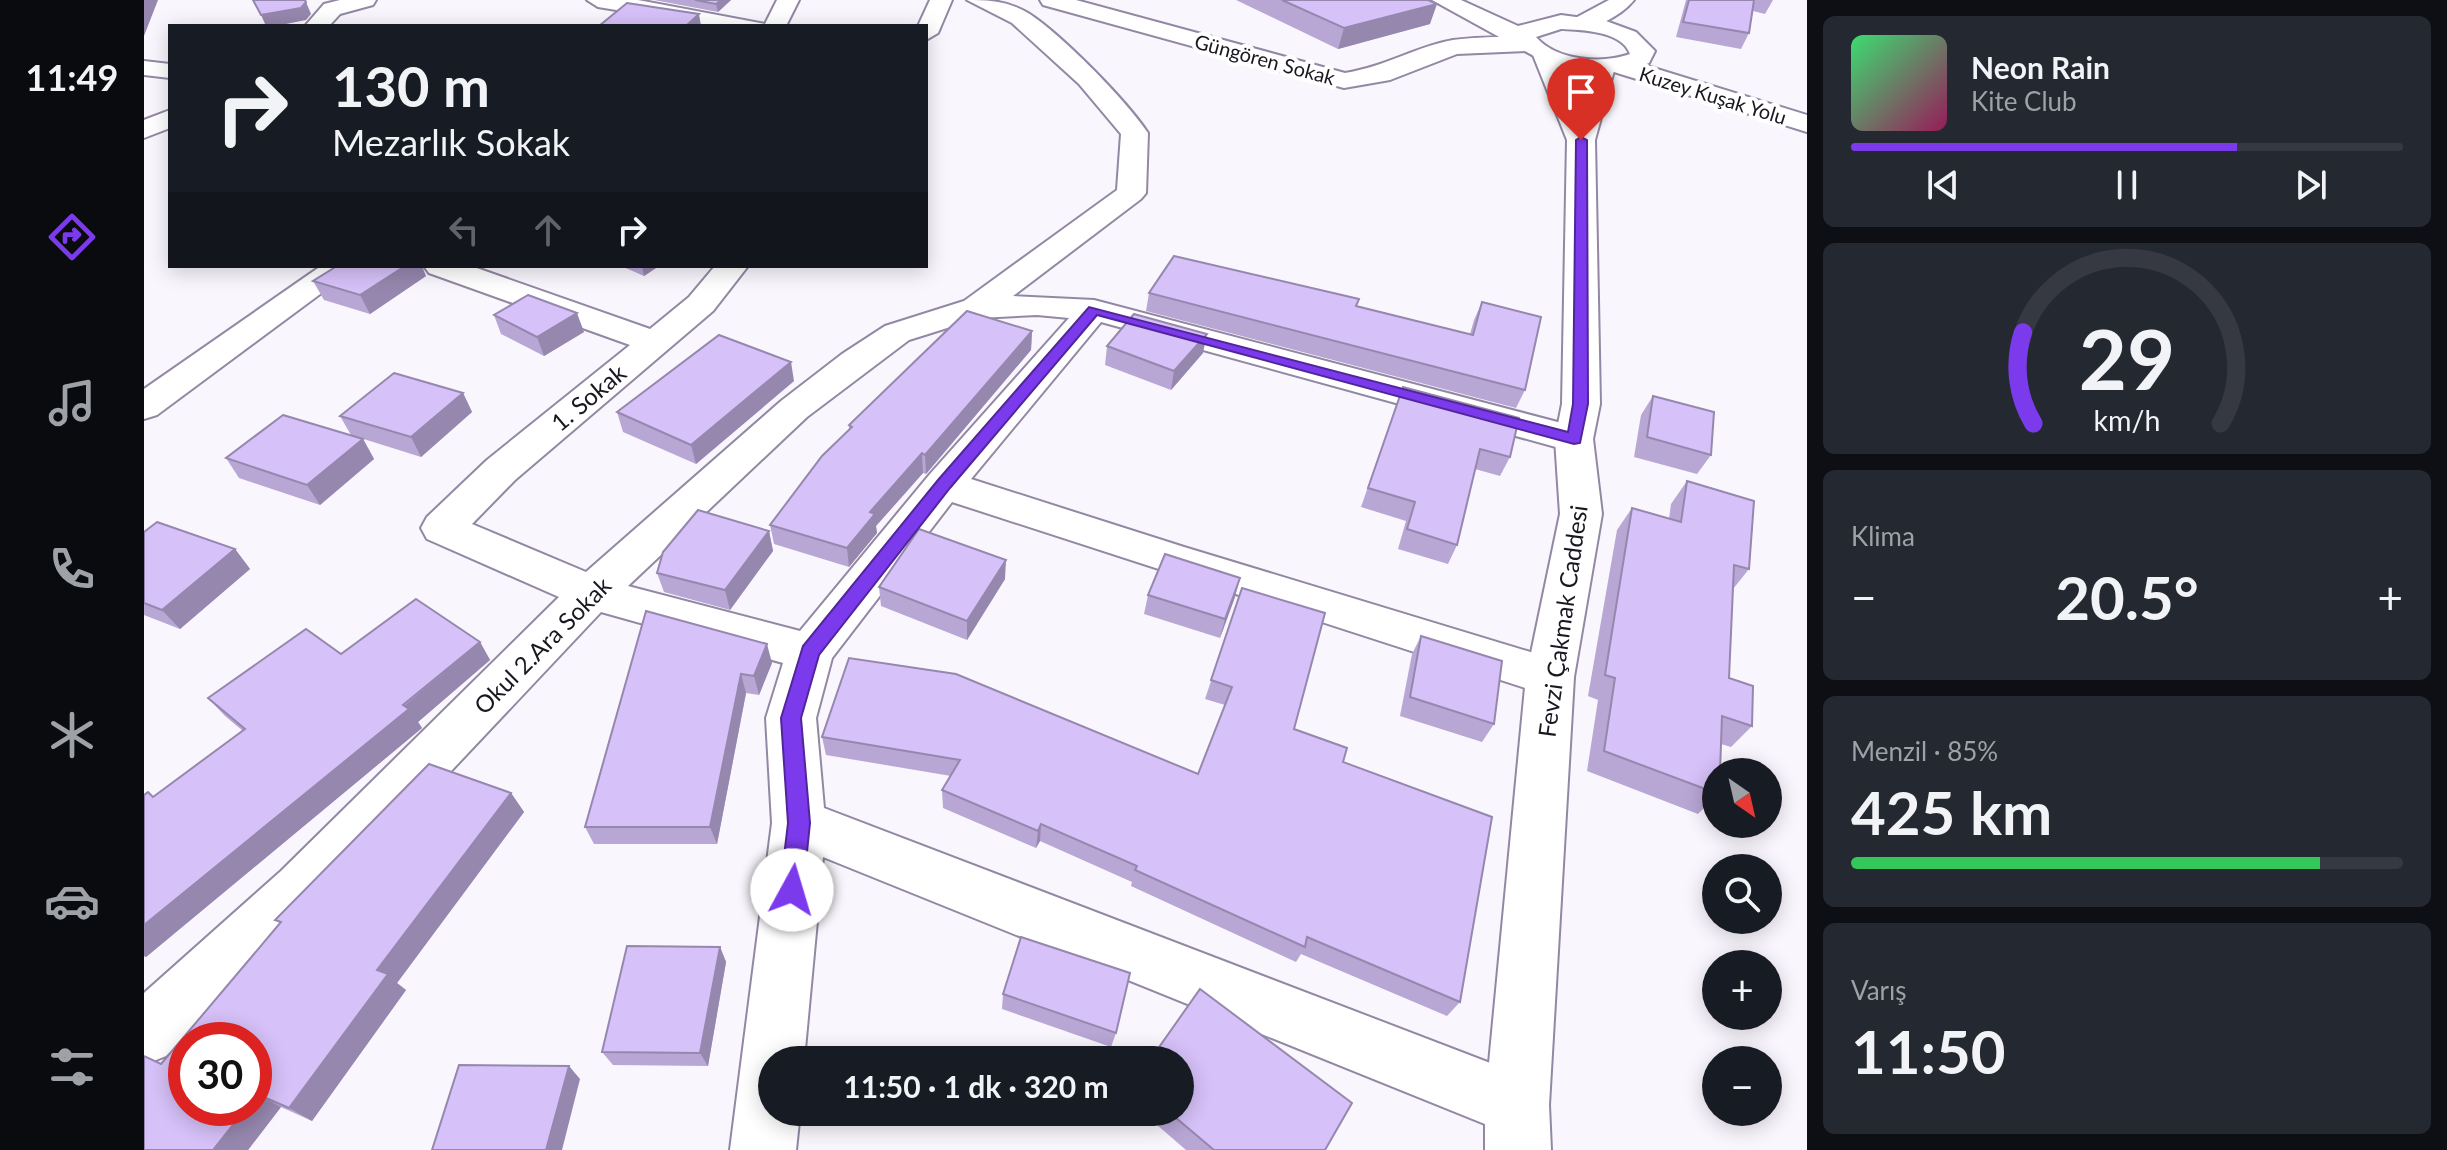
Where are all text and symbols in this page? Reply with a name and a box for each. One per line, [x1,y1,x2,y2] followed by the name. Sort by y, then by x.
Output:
[1192,29,1339,89] street label: Güngören Sokak
[1971,49,2110,85] text: Neon Rain
[332,52,490,119] text: 130 m
[26,55,118,99] text: 11:49
[200,56,304,160] icon: right
[1547,58,1615,140] pin
[1637,61,1789,129] street label: Kuzey Kuşak Yolu
[1559,70,1603,114] icon: arrive
[1971,85,2077,117] text: Kite Club
[332,120,570,164] text: Mezarlık Sokak
[1921,163,1965,207] icon: previous
[2105,163,2149,207] icon: pause
[2289,163,2333,207] icon: next
[442,208,486,252] icon: left
[526,208,570,252] icon: ahead
[610,208,654,252] icon: right
[44,209,100,265] icon: directions
[2079,308,2175,408] text: 29
[545,357,632,437] street label: 1. Sokak
[44,375,100,431] icon: music
[2094,403,2160,437] text: km/h
[1531,503,1593,739] street label: Fevzi Çakmak Caddesi
[1851,520,1915,552] text: Klima
[44,541,100,597] icon: phone
[2055,561,2199,633] text: 20.5°
[468,570,617,719] street label: Okul 2.Ara Sokak
[1851,571,1877,623] text: −
[2377,571,2403,623] text: +
[44,707,100,763] icon: climate
[1851,735,1998,767] text: Menzil · 85%
[1702,758,1782,838] north arrow
[1702,758,1782,1126] map controls
[1851,776,2052,848] text: 425 km
[750,848,834,932] position arrow
[1702,854,1782,934] button: search
[44,873,100,929] icon: car
[1702,950,1782,1030] button: +
[1851,974,1907,1006] text: Varış
[1851,1015,2006,1087] text: 11:50
[168,1022,272,1126] speed limit sign: 30
[44,1039,100,1095] icon: filters
[1702,1046,1782,1126] button: −
[843,1068,1109,1104] text: 11:50 · 1 dk · 320 m

